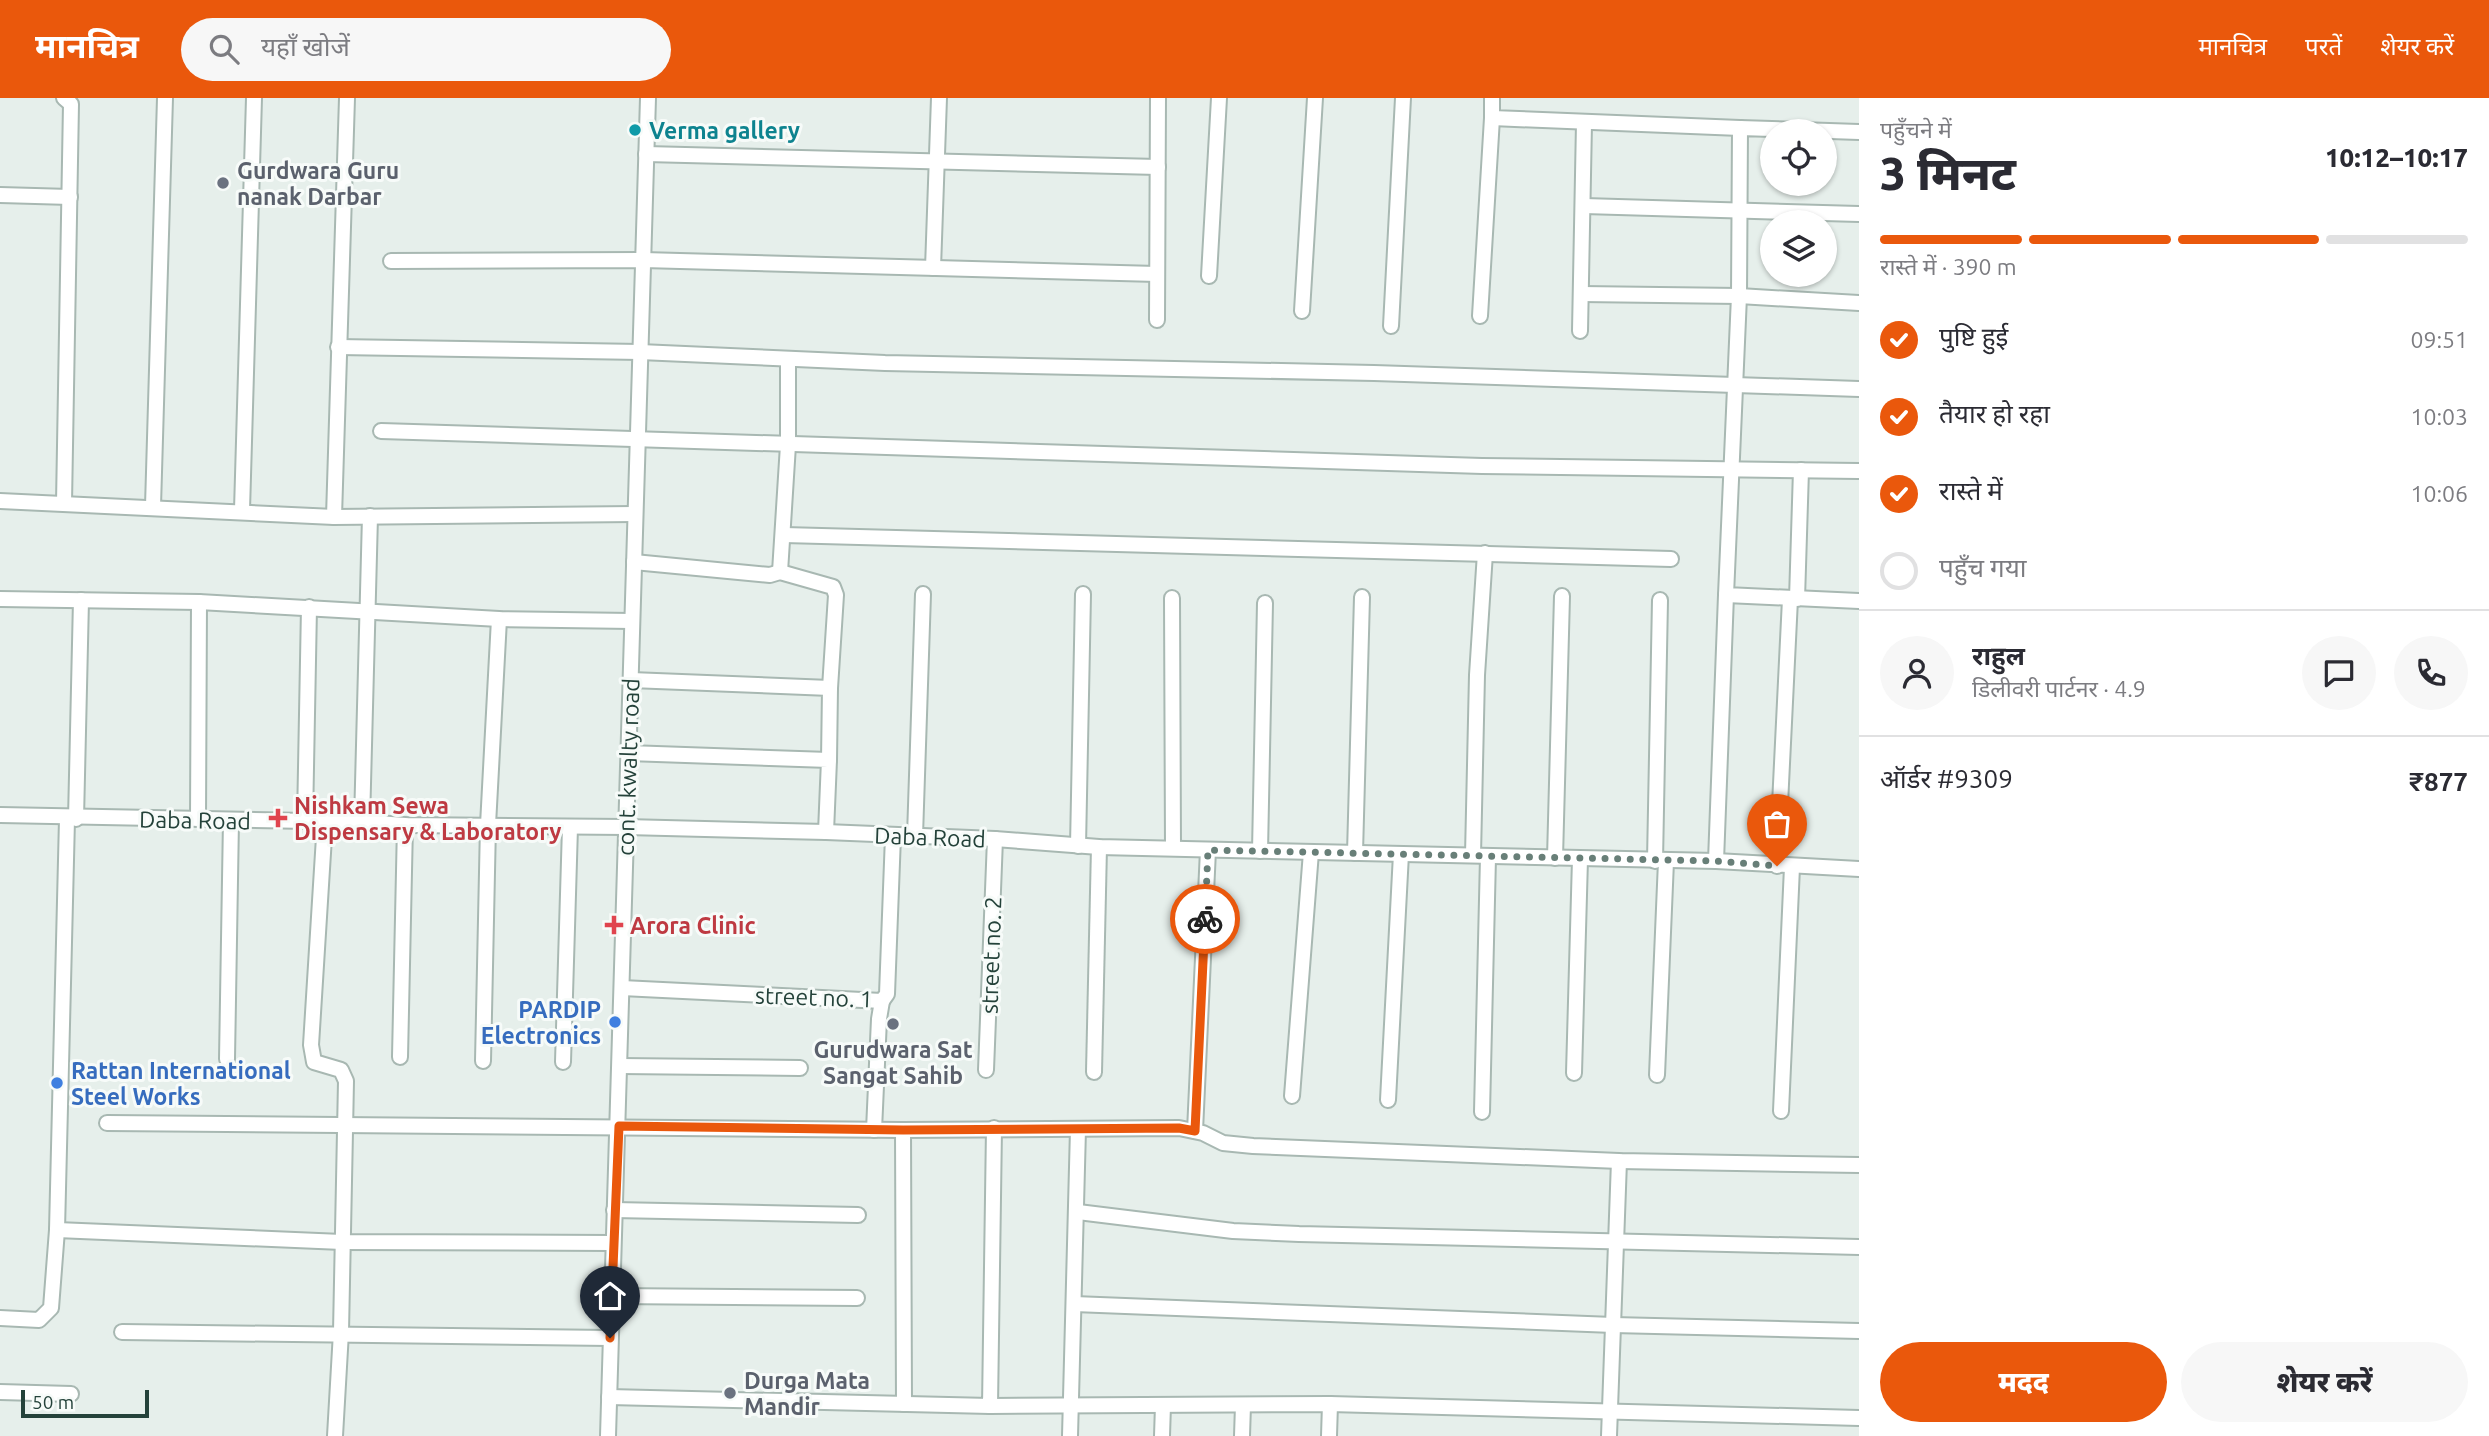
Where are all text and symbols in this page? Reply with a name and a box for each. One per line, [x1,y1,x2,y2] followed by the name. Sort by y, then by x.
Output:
[181,18,671,81] search box
[35,27,139,64] text: मानचित्र
[205,30,243,68] icon: search
[261,32,350,61] text: यहाँ खोजें
[2198,33,2267,60] text: मानचित्र
[2305,33,2342,60] text: परतें
[2380,33,2454,60] text: शेयर करें
[1880,117,1952,142] text: पहुँचने में
[649,118,800,143] place label: Verma gallery
[1760,119,1837,287] map controls
[1760,119,1837,196] button: locate
[627,122,643,138] marker: Verma gallery
[2325,143,2468,172] text: 10:12–10:17
[1880,147,2016,199] text: 3 मिनट
[237,158,399,209] place label: Gurdwara Guru nanak Darbar
[215,175,231,191] marker: Gurdwara Guru nanak Darbar
[1760,210,1837,287] button: layers
[1880,254,2017,279] text: रास्ते में · 390 m
[1880,321,1918,359] icon: check
[1939,322,2008,351] text: पुष्टि हुई
[2410,327,2468,352] text: 09:51
[1880,398,1918,436] icon: check
[1939,399,2050,428] text: तैयार हो रहा
[2410,404,2468,429] text: 10:03
[1880,475,1918,513] icon: check
[1939,476,2003,505] text: रास्ते में
[2410,481,2468,506] text: 10:06
[1939,553,2027,582] text: पहुँच गया
[1880,636,1954,710] button: person
[2302,636,2376,710] button: chat
[2394,636,2468,710] button: phone
[1972,641,2025,670] text: राहुल
[1972,676,2146,701] text: डिलीवरी पार्टनर · 4.9
[612,678,644,856] street label: cont. kwalty road
[1880,764,2013,793] text: ऑर्डर #9309
[2409,767,2468,796] text: ₹877
[294,793,561,844] place label: Nishkam Sewa Dispensary & Laboratory
[1747,794,1807,866] pin
[1758,805,1796,843] icon: bag
[139,807,251,833] street label: Daba Road
[268,808,288,828] marker: Nishkam Sewa Dispensary & Laboratory
[874,823,986,851] street label: Daba Road
[1170,884,1240,954] courier
[976,896,1006,1014] street label: street no. 2
[1186,900,1224,938] icon: bike
[630,913,756,938] place label: Arora Clinic
[604,915,624,935] marker: Arora Clinic
[755,982,873,1012] street label: street no. 1
[481,997,601,1048] place label: PARDIP Electronics
[607,1014,623,1030] marker: PARDIP Electronics
[885,1016,901,1032] marker: Gurudwara Sat Sangat Sahib
[813,1037,973,1088] place label: Gurudwara Sat Sangat Sahib
[71,1058,291,1109] place label: Rattan International Steel Works
[49,1075,65,1091] marker: Rattan International Steel Works
[580,1266,640,1338] pin
[591,1277,629,1315] icon: home
[1880,1342,2167,1422] button: मदद
[2181,1342,2468,1422] button: शेयर करें
[744,1368,870,1419] place label: Durga Mata Mandir
[722,1385,738,1401] marker: Durga Mata Mandir
[21,1387,149,1419] scale bar
[32,1391,74,1413] text: 50 m

